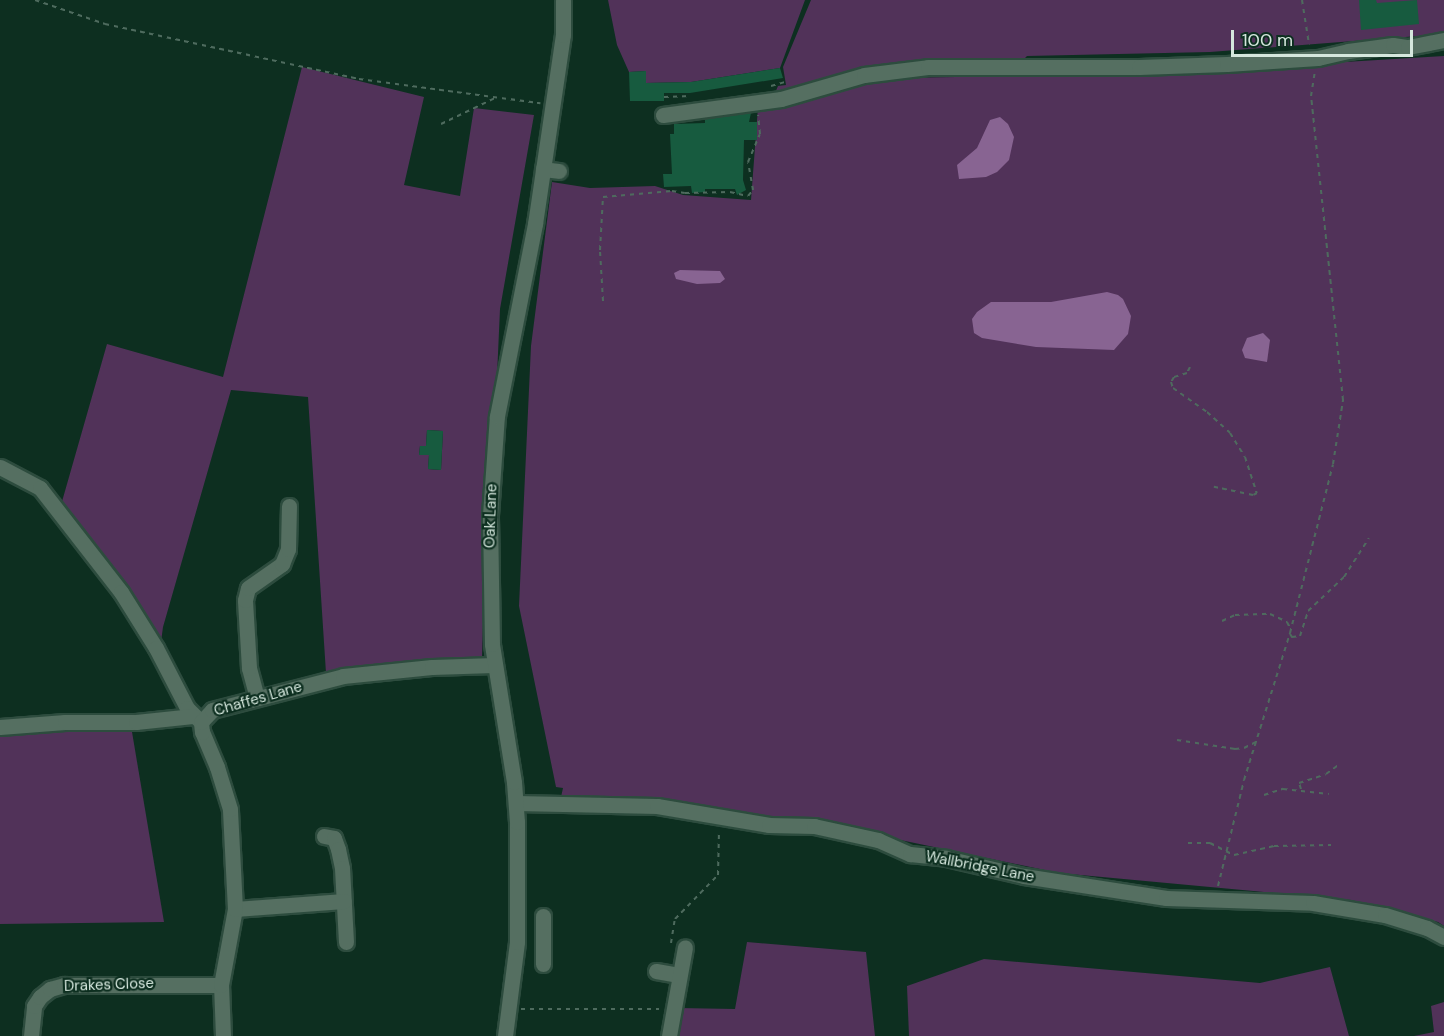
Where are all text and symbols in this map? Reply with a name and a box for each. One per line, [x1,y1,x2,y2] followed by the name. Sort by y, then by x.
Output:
[1234,18,1416,56] scale bar
[1242,28,1293,52] text: 100 m
[481,483,501,549] street label: Oak Lane
[212,678,304,720] street label: Chaffes Lane
[924,848,1036,886] street label: Wallbridge Lane
[64,974,154,996] street label: Drakes Close

